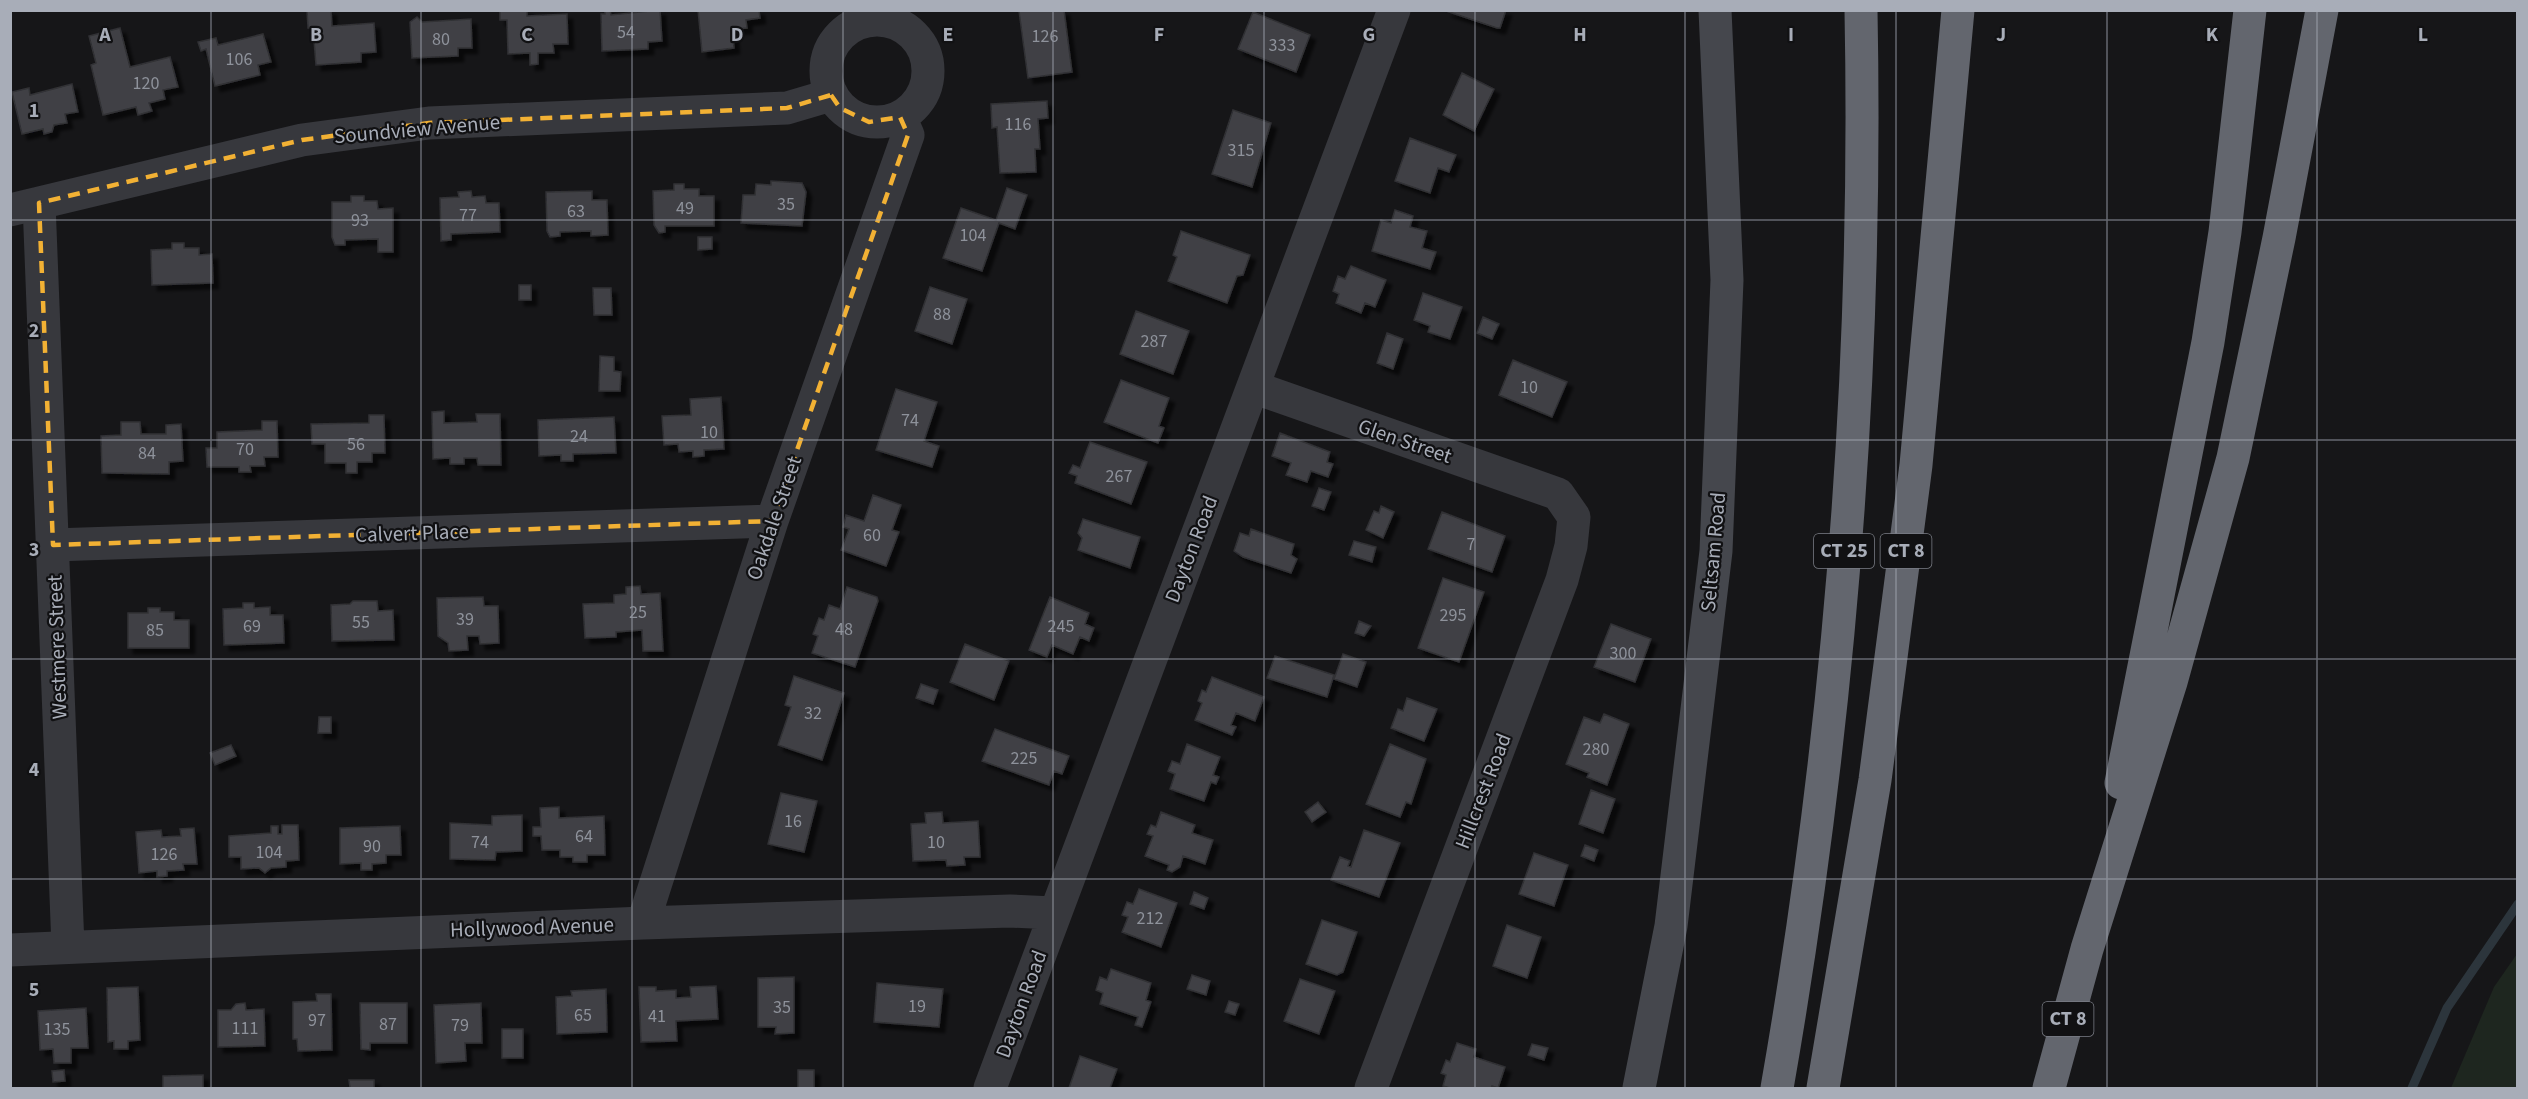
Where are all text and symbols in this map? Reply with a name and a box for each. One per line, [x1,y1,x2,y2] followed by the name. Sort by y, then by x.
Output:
[617,20,635,45] house number: 54
[98,21,111,49] text: A
[310,21,322,49] text: B
[521,21,533,49] text: C
[731,21,743,49] text: D
[943,21,953,49] text: E
[1154,21,1164,49] text: F
[1363,21,1375,49] text: G
[1573,21,1587,49] text: H
[1788,21,1794,49] text: I
[1996,21,2006,49] text: J
[2206,21,2219,49] text: K
[2418,21,2428,49] text: L
[1032,24,1058,49] house number: 126
[432,27,450,52] house number: 80
[1269,33,1295,58] house number: 333
[226,47,252,72] house number: 106
[133,71,159,96] house number: 120
[29,97,39,125] text: 1
[333,107,501,151] street label: Soundview Avenue
[1005,112,1031,137] house number: 116
[1228,138,1254,163] house number: 315
[777,192,795,217] house number: 35
[676,196,694,221] house number: 49
[567,199,585,224] house number: 63
[459,203,477,228] house number: 77
[351,208,369,233] house number: 93
[960,223,986,248] house number: 104
[933,302,951,327] house number: 88
[29,317,39,345] text: 2
[1141,329,1167,354] house number: 287
[1520,375,1538,400] house number: 10
[901,408,919,433] house number: 74
[1354,411,1456,471] street label: Glen Street
[700,420,718,445] house number: 10
[570,424,588,449] house number: 24
[347,432,365,457] house number: 56
[236,437,254,462] house number: 70
[138,441,156,466] house number: 84
[739,452,809,584] street label: Oakdale Street
[1106,464,1132,489] house number: 267
[1157,491,1225,607] street label: Dayton Road
[1693,491,1733,613] street label: Seltsam Road
[354,516,470,550] street label: Calvert Place
[863,523,881,548] house number: 60
[1467,532,1476,557] house number: 7
[1814,534,1874,568] road number: CT 25
[1880,534,1932,568] road number: CT 8
[29,536,39,564] text: 3
[39,574,75,720] street label: Westmere Street
[629,600,647,625] house number: 25
[1440,603,1466,628] house number: 295
[456,607,474,632] house number: 39
[352,610,370,635] house number: 55
[243,614,261,639] house number: 69
[1048,614,1074,639] house number: 245
[835,617,853,642] house number: 48
[146,618,164,643] house number: 85
[1610,641,1636,666] house number: 300
[804,701,822,726] house number: 32
[1447,729,1519,853] street label: Hillcrest Road
[1583,737,1609,762] house number: 280
[1011,746,1037,771] house number: 225
[29,756,40,784] text: 4
[784,809,802,834] house number: 16
[575,824,593,849] house number: 64
[471,830,489,855] house number: 74
[927,830,945,855] house number: 10
[363,834,381,859] house number: 90
[256,840,282,865] house number: 104
[151,842,177,867] house number: 126
[1137,906,1163,931] house number: 212
[450,909,614,945] street label: Hollywood Avenue
[988,946,1054,1062] street label: Dayton Road
[29,976,39,1004] text: 5
[908,994,926,1019] house number: 19
[773,995,791,1020] house number: 35
[2042,1002,2094,1036] road number: CT 8
[574,1003,592,1028] house number: 65
[648,1004,666,1029] house number: 41
[308,1008,326,1033] house number: 97
[379,1012,397,1037] house number: 87
[451,1013,469,1038] house number: 79
[232,1016,258,1041] house number: 111
[44,1017,70,1042] house number: 135

